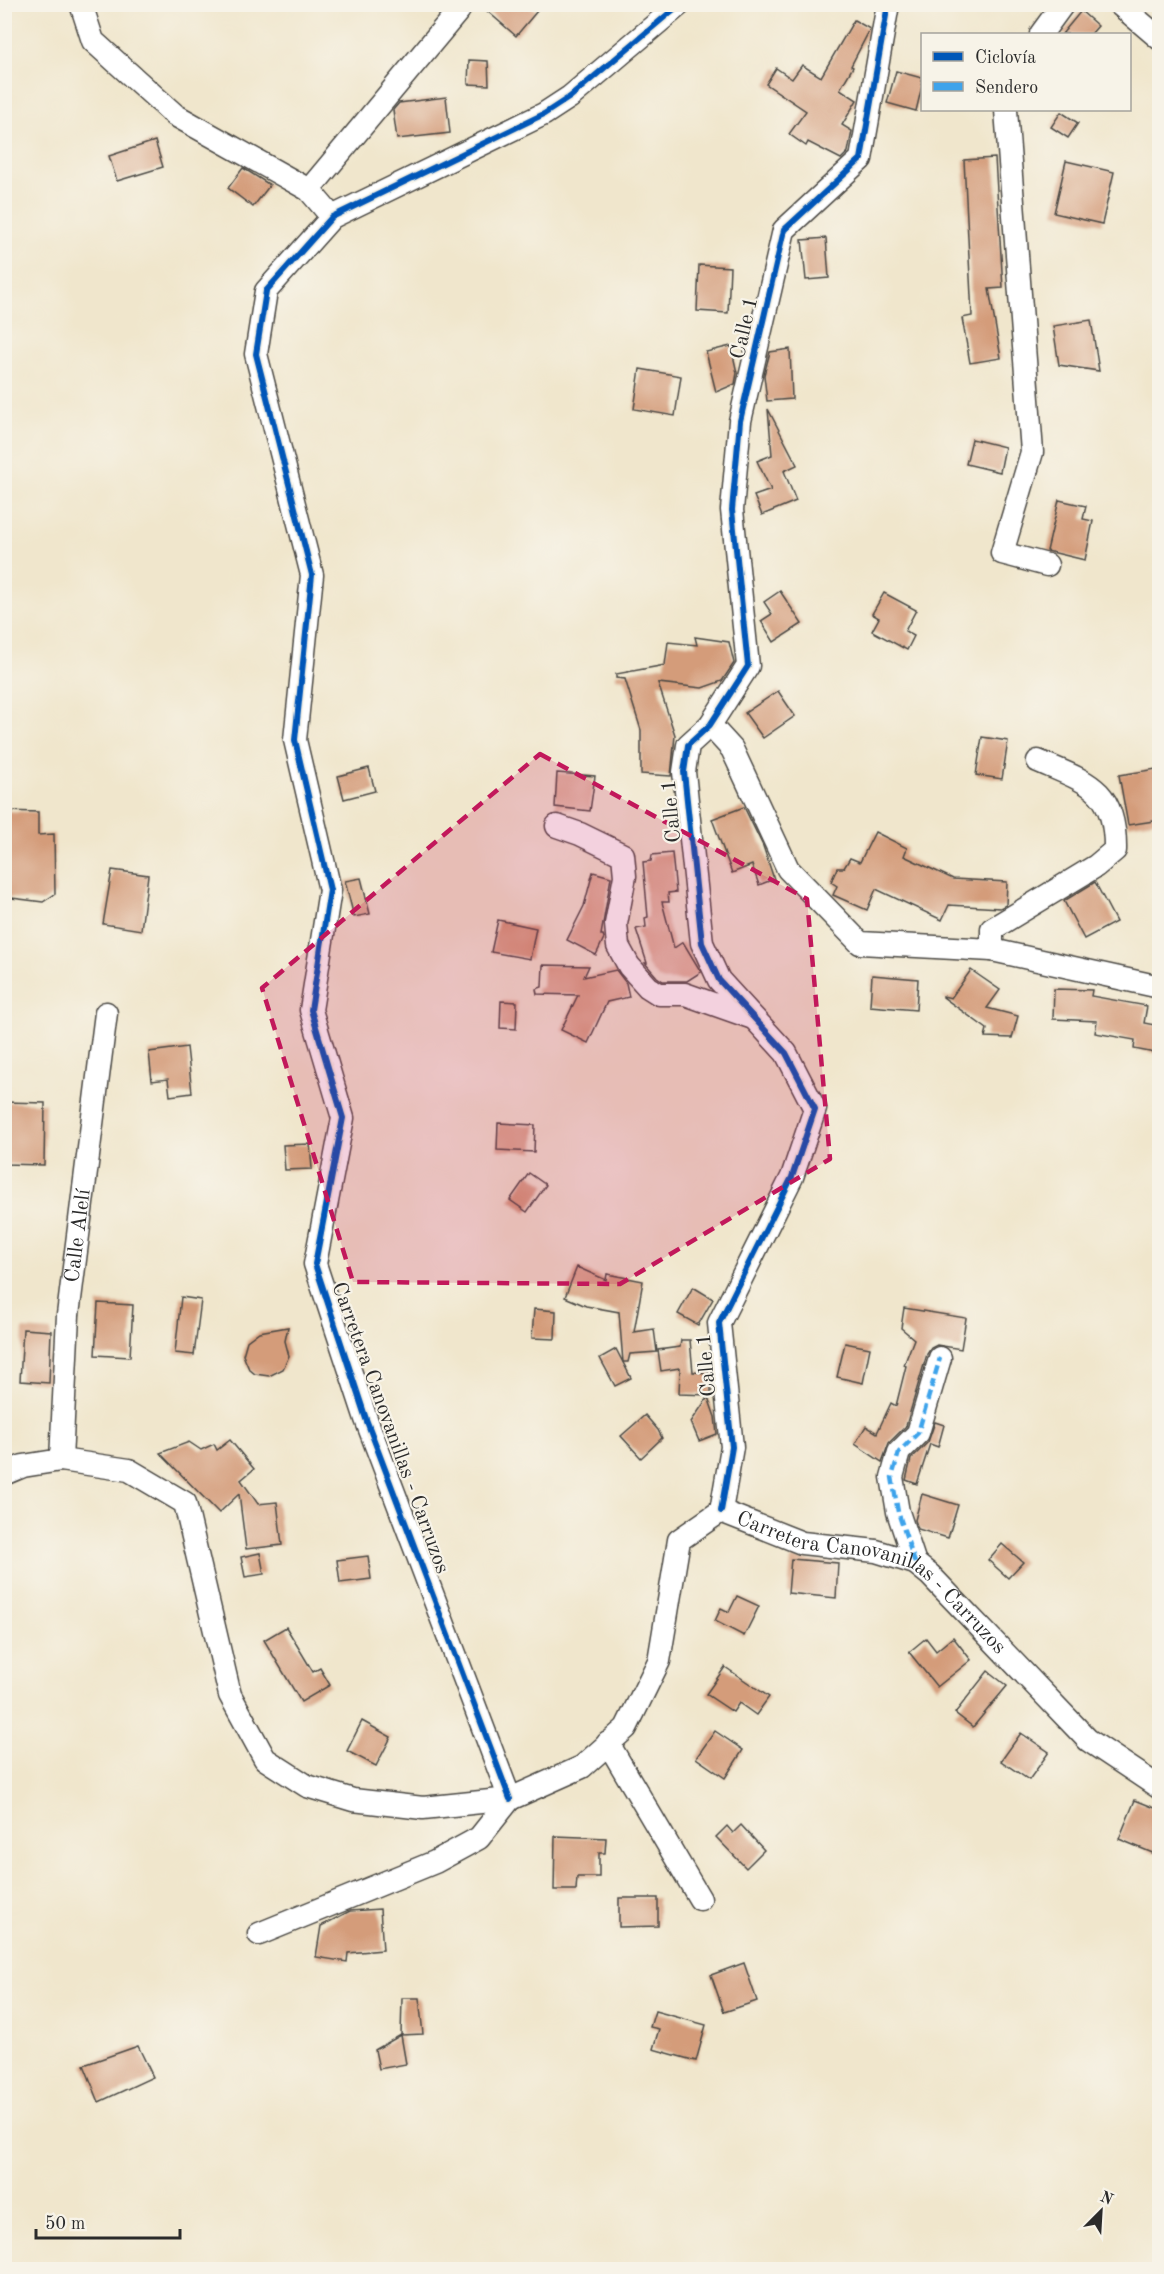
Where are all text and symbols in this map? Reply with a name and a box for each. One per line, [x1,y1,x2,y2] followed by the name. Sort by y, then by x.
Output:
[921,33,1131,111] legend
[975,49,1036,67] text: Ciclovía
[975,79,1038,97] text: Sendero
[728,295,762,361] street label: Calle 1
[659,778,685,844] street label: Calle 1
[62,1187,94,1284] street label: Calle Alelí
[327,1280,453,1576] street label: Carretera Canovanillas - Carruzos
[694,1332,720,1398] street label: Calle 1
[734,1508,1010,1658] street label: Carretera Canovanillas - Carruzos
[1071,2181,1131,2241] north arrow
[1097,2189,1116,2209] text: N
[36,2202,180,2240] scale bar
[45,2215,85,2233] text: 50 m

